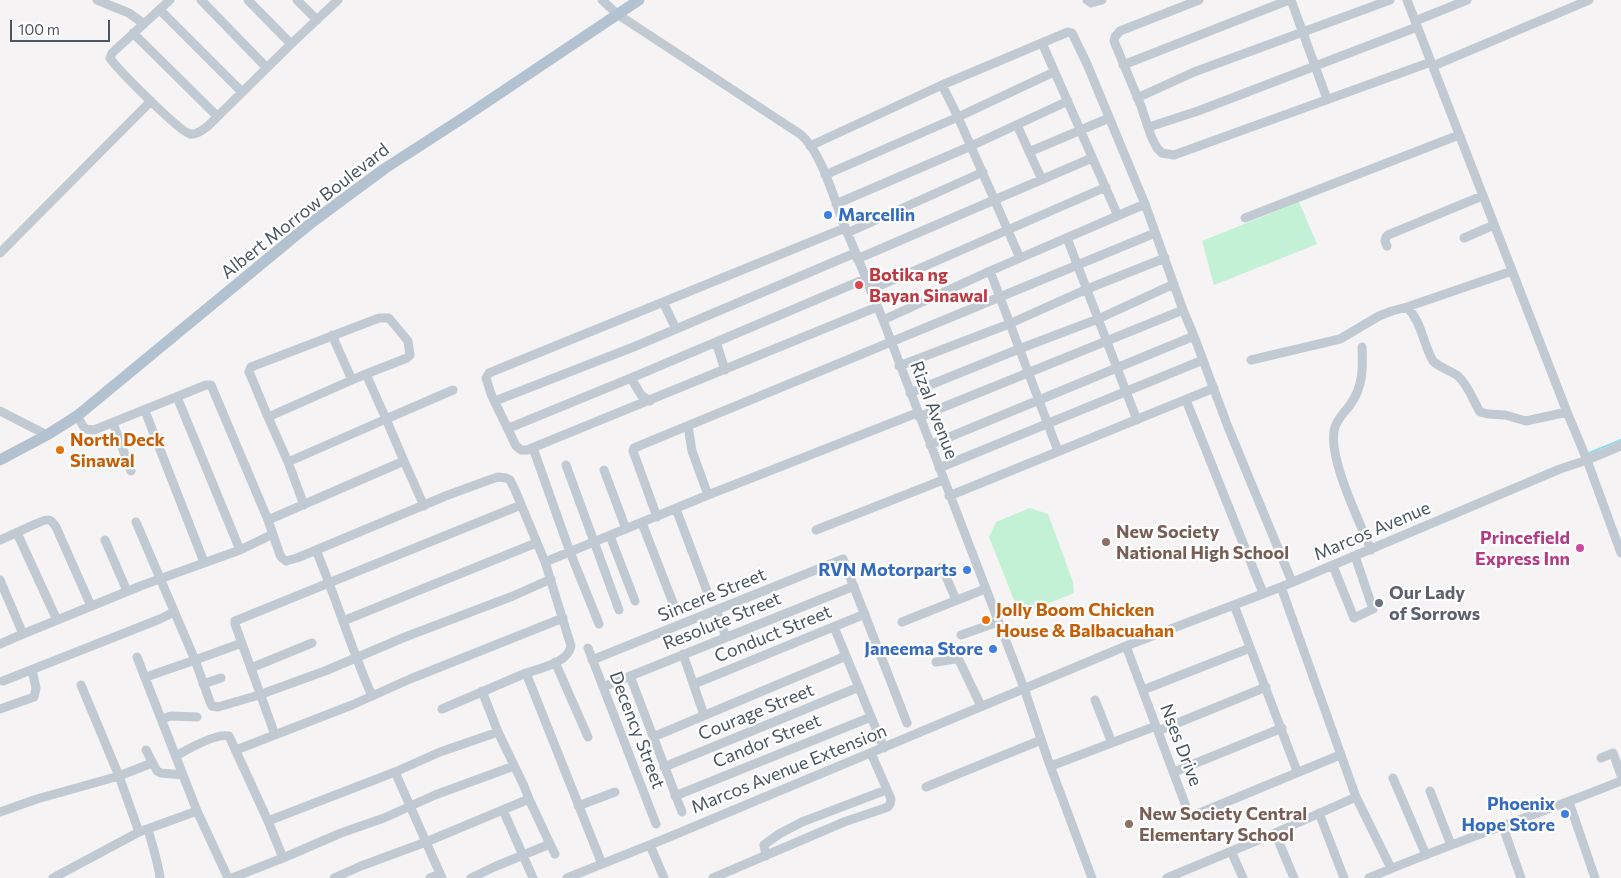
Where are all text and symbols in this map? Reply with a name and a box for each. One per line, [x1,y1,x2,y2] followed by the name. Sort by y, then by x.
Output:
[12,10,112,42] scale bar
[18,20,60,38] text: 100 m
[217,139,393,283] street label: Albert Morrow Boulevard
[838,204,915,226] place label: Marcellin
[822,209,834,221] marker: Marcellin
[869,264,988,306] place label: Botika ng Bayan Sinawal
[853,279,865,291] marker: Botika ng Bayan Sinawal
[905,358,963,462] street label: Rizal Avenue
[70,429,165,472] place label: North Deck Sinawal
[54,444,66,456] marker: North Deck Sinawal
[1310,497,1434,565] street label: Marcos Avenue
[1116,521,1289,564] place label: New Society National High School
[1475,527,1570,570] place label: Princefield Express Inn
[1100,536,1112,548] marker: New Society National High School
[1574,542,1586,554] marker: Princefield Express Inn
[818,559,957,581] place label: RVN Motorparts
[655,564,769,626] street label: Sincere Street
[961,564,973,576] marker: RVN Motorparts
[1389,582,1480,624] place label: Our Lady of Sorrows
[660,587,784,655] street label: Resolute Street
[1373,597,1385,609] marker: Our Lady of Sorrows
[996,599,1174,642] place label: Jolly Boom Chicken House & Balbacuahan
[711,601,835,667] street label: Conduct Street
[980,614,992,626] marker: Jolly Boom Chicken House & Balbacuahan
[864,638,983,660] place label: Janeema Store
[987,643,999,655] marker: Janeema Store
[605,668,669,792] street label: Decency Street
[695,679,817,745] street label: Courage Street
[1155,701,1207,789] street label: Nses Drive
[710,709,824,773] street label: Candor Street
[688,720,890,818] street label: Marcos Avenue Extension
[1462,793,1555,836] place label: Phoenix Hope Store
[1139,803,1307,846] place label: New Society Central Elementary School
[1559,808,1571,820] marker: Phoenix Hope Store
[1123,818,1135,830] marker: New Society Central Elementary School

